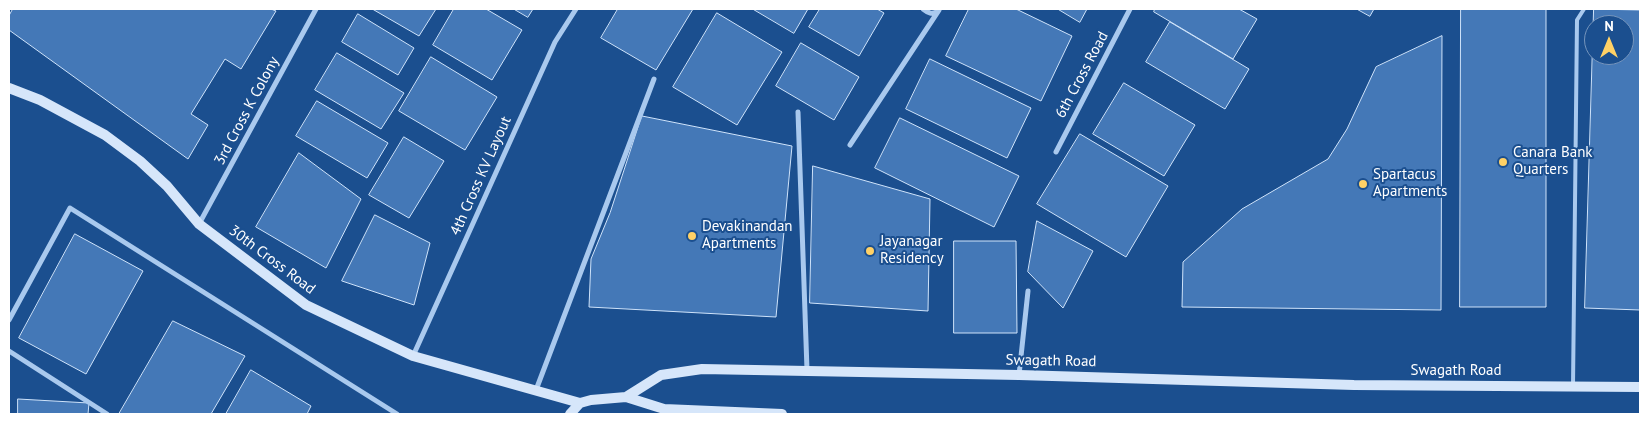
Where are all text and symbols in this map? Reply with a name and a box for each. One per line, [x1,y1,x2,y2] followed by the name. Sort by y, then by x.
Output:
[1584,15,1634,65] north arrow
[1604,17,1614,35] text: N
[1052,29,1112,121] street label: 6th Cross Road
[211,54,283,168] street label: 3rd Cross K Colony
[447,114,515,238] street label: 4th Cross KV Layout
[1513,144,1593,179] place label: Canara Bank Quarters
[1497,156,1509,168] marker: Canara Bank Quarters
[1373,166,1447,201] place label: Spartacus Apartments
[1357,178,1369,190] marker: Spartacus Apartments
[702,218,793,253] place label: Devakinandan Apartments
[225,222,319,298] street label: 30th Cross Road
[686,230,698,242] marker: Devakinandan Apartments
[880,233,944,268] place label: Jayanagar Residency
[864,245,876,257] marker: Jayanagar Residency
[1005,351,1097,371] street label: Swagath Road
[1411,362,1501,380] street label: Swagath Road

